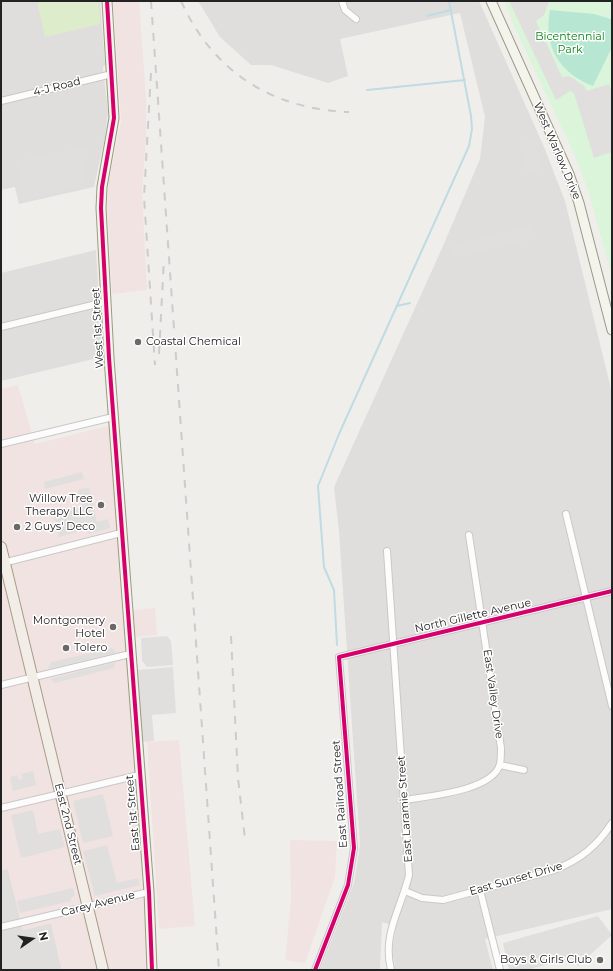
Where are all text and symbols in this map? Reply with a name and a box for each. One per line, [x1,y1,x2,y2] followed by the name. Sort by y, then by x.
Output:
[535,30,605,56] park label: Bicentennial Park
[32,75,82,99] street label: 4-J Road
[531,100,583,202] street label: West Warlow Drive
[89,287,107,369] street label: West 1st Street
[146,335,241,349] place label: Coastal Chemical
[133,337,143,347] marker: Coastal Chemical
[25,492,93,518] place label: Willow Tree Therapy LLC
[96,500,106,510] marker: Willow Tree Therapy LLC
[25,520,95,534] place label: 2 Guys' Deco
[12,522,22,532] marker: 2 Guys' Deco
[414,596,532,636] street label: North Gillette Avenue
[33,614,105,640] place label: Montgomery Hotel
[108,622,118,632] marker: Montgomery Hotel
[74,641,107,655] place label: Tolero
[61,643,71,653] marker: Tolero
[480,648,506,740] street label: East Valley Drive
[330,740,350,848] street label: East Railroad Street
[395,755,415,863] street label: East Laramie Street
[123,774,143,852] street label: East 1st Street
[51,782,85,866] street label: East 2nd Street
[468,859,564,899] street label: East Sunset Drive
[60,888,136,920] street label: Carey Avenue
[12,919,52,959] north arrow
[36,930,52,942] text: N
[500,953,592,967] place label: Boys & Girls Club
[595,955,605,965] marker: Boys & Girls Club

